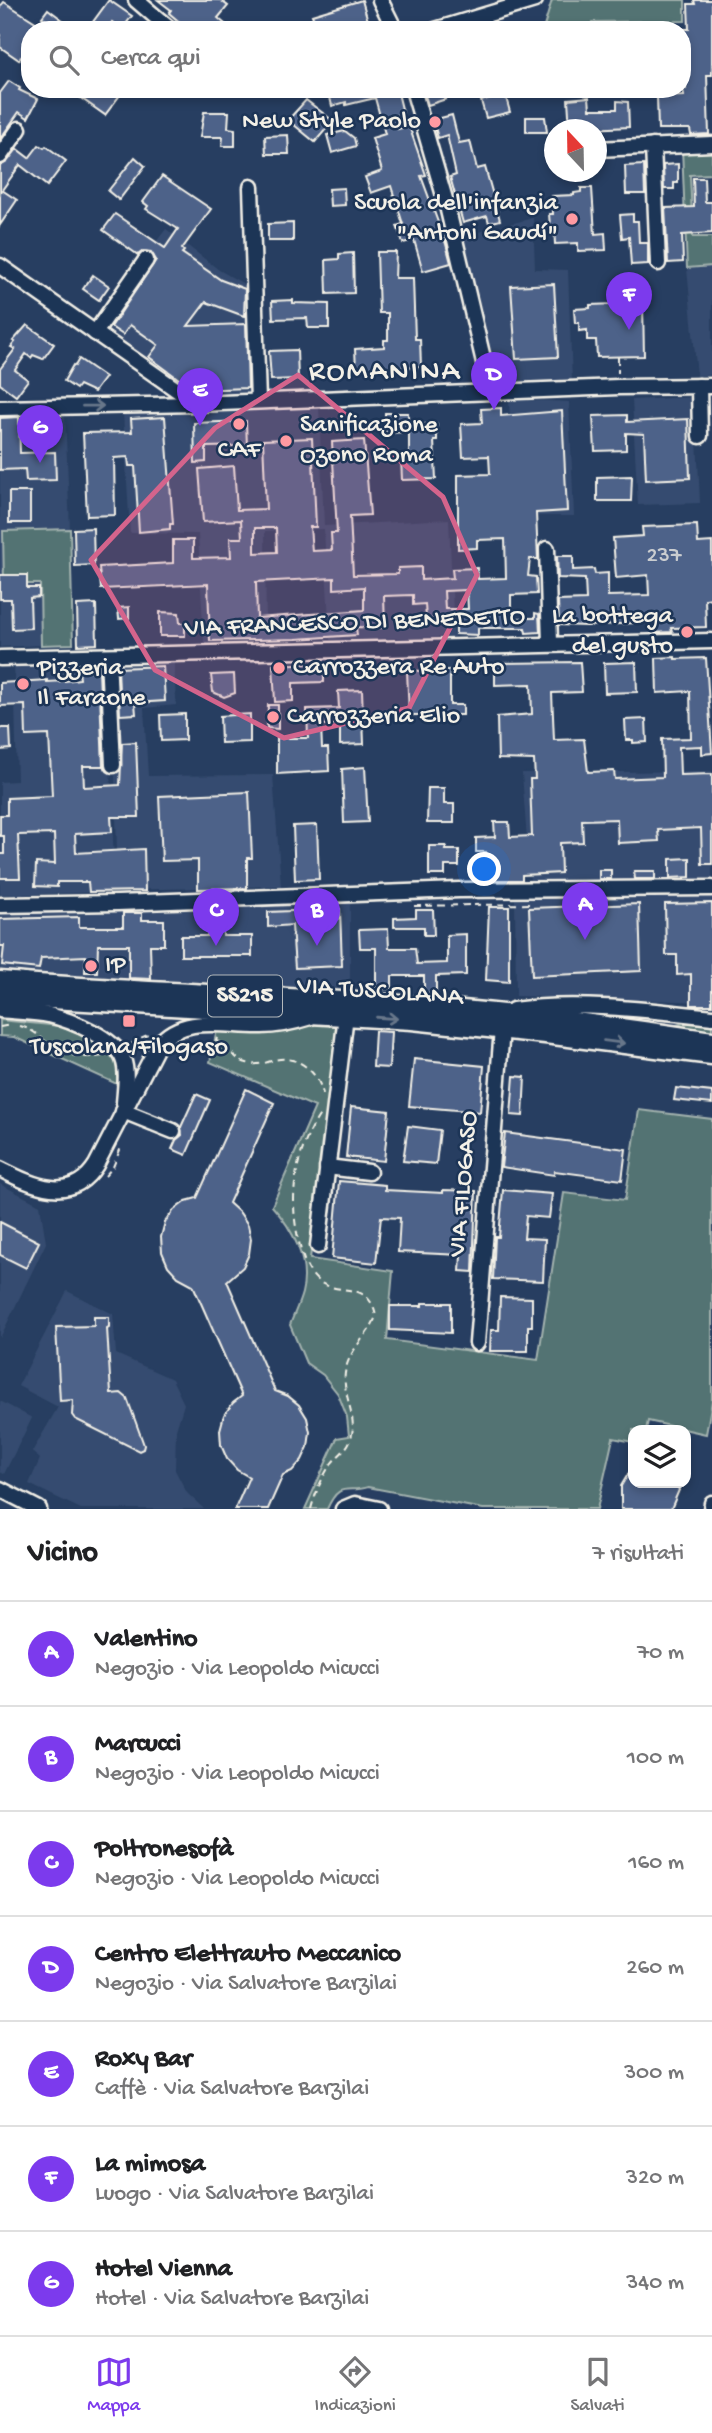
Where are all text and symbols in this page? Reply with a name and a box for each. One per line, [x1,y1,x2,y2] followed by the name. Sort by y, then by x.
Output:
[21,21,691,98] search box
[45,41,83,79] icon: search
[101,44,201,75] text: Cerca qui
[242,107,421,138] place label: New Style Paolo
[427,114,443,130] marker: New Style Paolo
[544,119,607,182] north arrow
[354,189,560,250] place label: Scuola dell'infanzia "Antoni Gaudí"
[564,211,580,227] marker: Scuola dell'infanzia "Antoni Gaudí"
[606,272,652,330] pin: F
[471,352,517,410] pin: D
[309,356,461,391] district label: ROMANINA
[177,368,223,426] pin: E
[81,399,104,413] one-way arrow
[17,405,63,463] pin: G
[300,411,438,472] place label: Sanificazione Ozono Roma
[231,416,247,432] marker: CAF
[278,433,294,449] marker: Sanificazione Ozono Roma
[218,436,262,467] place label: CAF
[646,543,683,570] house number: 237
[552,602,675,663] place label: La bottega del gusto
[183,603,526,645] street label: VIA FRANCESCO DI BENEDETTO
[679,624,695,640] marker: La bottega del gusto
[293,653,504,684] place label: Carrozzera Re Auto
[36,654,146,715] place label: Pizzeria Il Faraone
[271,660,287,676] marker: Carrozzera Re Auto
[15,676,31,692] marker: Pizzeria Il Faraone
[287,702,460,733] place label: Carrozzeria Elio
[265,709,281,725] marker: Carrozzeria Elio
[467,852,501,886] your location
[562,882,608,940] pin: A
[193,888,239,946] pin: C
[294,888,340,946] pin: B
[105,951,126,982] place label: IP
[83,958,99,974] marker: IP
[295,972,466,1014] street label: VIA TUSCOLANA
[208,976,282,1016] road number: SS215
[376,1012,398,1025] one-way arrow
[121,1013,137,1029] marker: Tuscolana/Filogaso
[28,1033,228,1064] place label: Tuscolana/Filogaso
[602,1036,625,1049] one-way arrow
[443,1109,487,1259] street label: VIA FILOGASO
[628,1425,691,1488] map controls
[628,1425,691,1488] button: layers
[28,1537,98,1572] text: Vicino
[593,1541,684,1568] text: 7 risultati
[95,1625,198,1656] text: Valentino
[44,1640,58,1667] text: A
[637,1640,684,1667] text: 70 m
[95,1656,380,1683] text: Negozio · Via Leopoldo Micucci
[95,1730,181,1761] text: Marcucci
[45,1745,57,1772] text: B
[627,1745,684,1772] text: 100 m
[95,1761,380,1788] text: Negozio · Via Leopoldo Micucci
[95,1835,233,1866] text: Poltronesofà
[45,1850,57,1877] text: C
[628,1850,684,1877] text: 160 m
[95,1866,380,1893] text: Negozio · Via Leopoldo Micucci
[95,1940,401,1971] text: Centro Elettrauto Meccanico
[44,1955,59,1982] text: D
[626,1955,684,1982] text: 260 m
[95,1971,397,1998] text: Negozio · Via Salvatore Barzilai
[95,2045,192,2076] text: Roxy Bar
[44,2060,58,2087] text: E
[624,2060,684,2087] text: 300 m
[95,2076,369,2103] text: Caffè · Via Salvatore Barzilai
[95,2150,205,2181] text: La mimosa
[45,2165,57,2192] text: F
[626,2165,684,2192] text: 320 m
[95,2181,374,2208] text: Luogo · Via Salvatore Barzilai
[95,2255,232,2286] text: Hotel Vienna
[44,2270,58,2297] text: G
[626,2270,684,2297] text: 340 m
[95,2286,369,2313] text: Hotel · Via Salvatore Barzilai
[87,2353,140,2418] tab: Mappa
[315,2353,396,2418] tab: Indicazioni
[570,2353,625,2418] tab: Salvati

